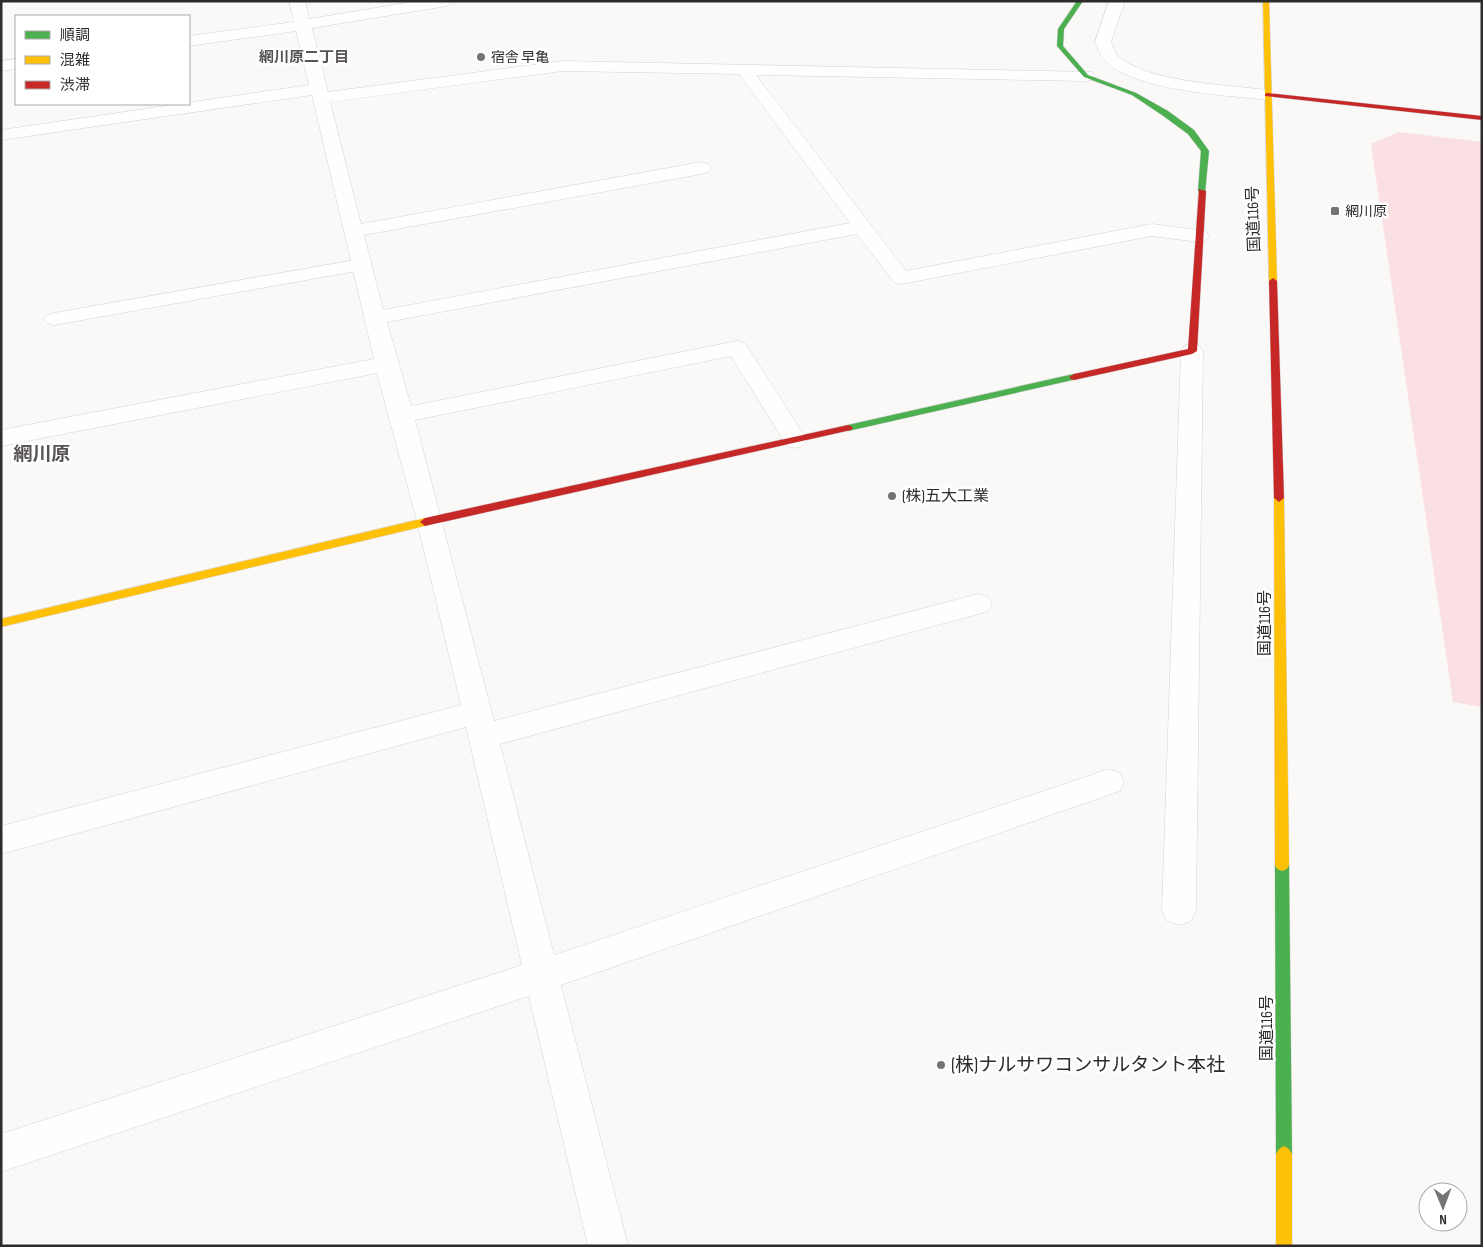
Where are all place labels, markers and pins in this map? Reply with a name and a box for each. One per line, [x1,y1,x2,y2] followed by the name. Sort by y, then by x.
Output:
[491,49,549,66] place label: 宿舎 早亀
[475,51,487,63] marker: 宿舎 早亀
[1345,203,1387,220] place label: 網川原
[1329,205,1341,217] marker: 網川原
[902,487,989,506] place label: (株)五大工業
[886,490,898,502] marker: (株)五大工業
[951,1054,1225,1077] place label: (株)ナルサワコンサルタント本社
[935,1059,947,1071] marker: (株)ナルサワコンサルタント本社

